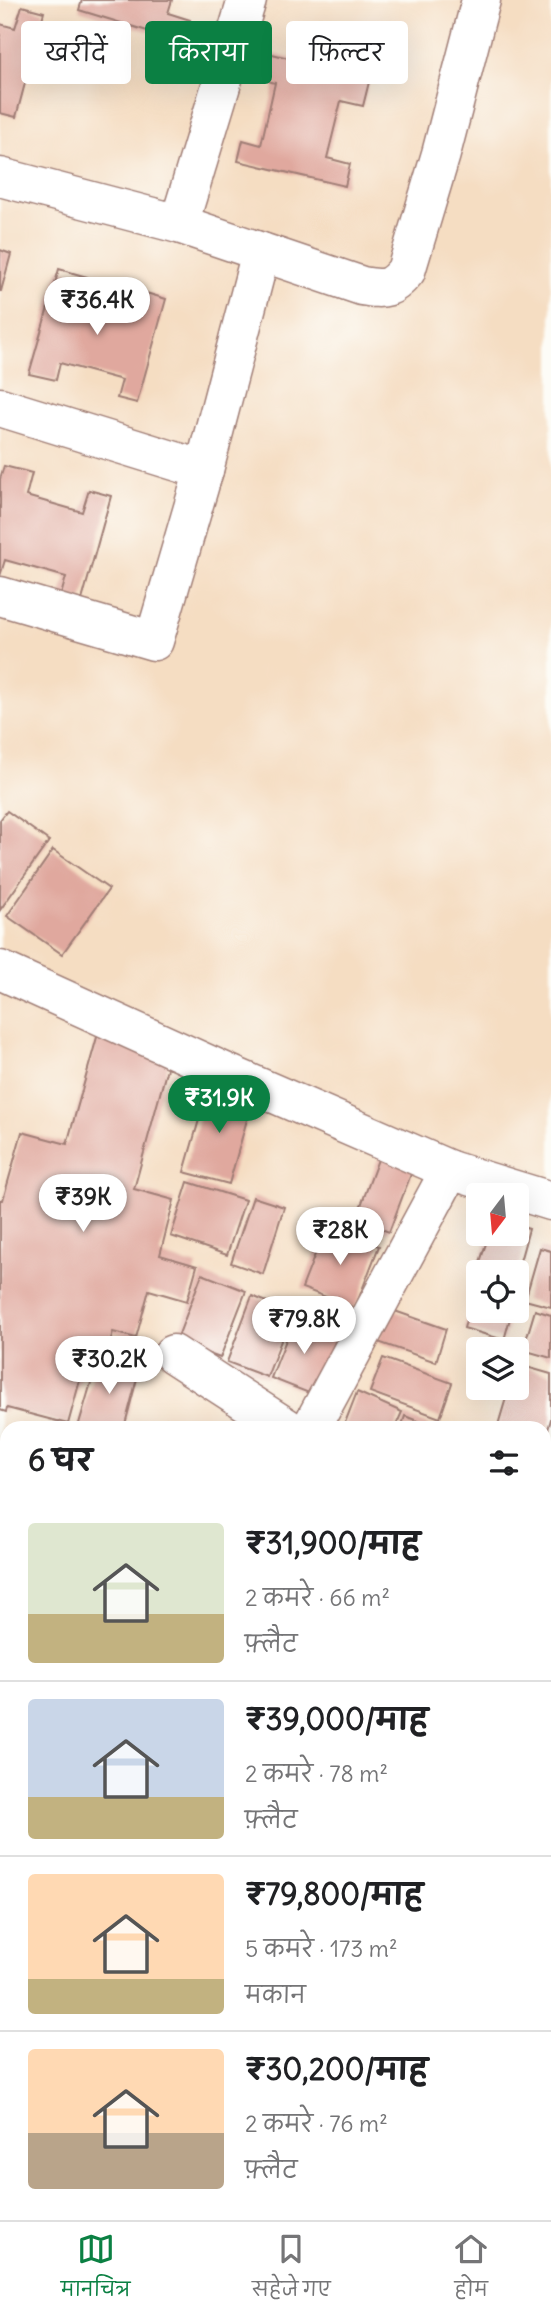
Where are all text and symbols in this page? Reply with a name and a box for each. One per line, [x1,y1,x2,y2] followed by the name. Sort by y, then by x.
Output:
[21,21,131,84] chip: खरीदें
[145,21,272,84] chip: किराया
[286,21,408,84] chip: फ़िल्टर
[40,278,154,337] pin: ₹36.4K
[60,285,134,314] text: ₹36.4K
[162,1076,276,1135] pin: ₹31.9K
[184,1083,254,1112] text: ₹31.9K
[42,1174,124,1234] pin: ₹39K
[55,1182,111,1211] text: ₹39K
[466,1183,528,1246] north arrow
[466,1183,529,1400] map controls
[299,1208,381,1267] pin: ₹28K
[312,1215,368,1244] text: ₹28K
[466,1260,529,1323] button: locate
[247,1296,361,1356] pin: ₹79.8K
[268,1304,340,1333] text: ₹79.8K
[52,1336,166,1396] pin: ₹30.2K
[466,1337,529,1400] button: layers
[71,1344,147,1373] text: ₹30.2K
[28,1441,92,1479] text: 6 घर
[485,1444,523,1482] icon: filters
[245,1524,421,1562] text: ₹31,900/माह
[84,1551,168,1635] icon: home
[245,1583,390,1612] text: 2 कमरे · 66 m²
[245,1629,297,1658] text: फ़्लैट
[245,1700,428,1738] text: ₹39,000/माह
[84,1727,168,1811] icon: home
[245,1759,388,1788] text: 2 कमरे · 78 m²
[245,1805,297,1834] text: फ़्लैट
[245,1875,423,1913] text: ₹79,800/माह
[84,1902,168,1986] icon: home
[245,1934,398,1963] text: 5 कमरे · 173 m²
[245,1980,306,2009] text: मकान
[245,2050,428,2088] text: ₹30,200/माह
[84,2077,168,2161] icon: home
[245,2109,388,2138] text: 2 कमरे · 76 m²
[245,2155,297,2184] text: फ़्लैट
[61,2230,130,2310] tab: मानचित्र
[252,2230,331,2310] tab: सहेजे गए
[452,2230,490,2310] tab: होम

